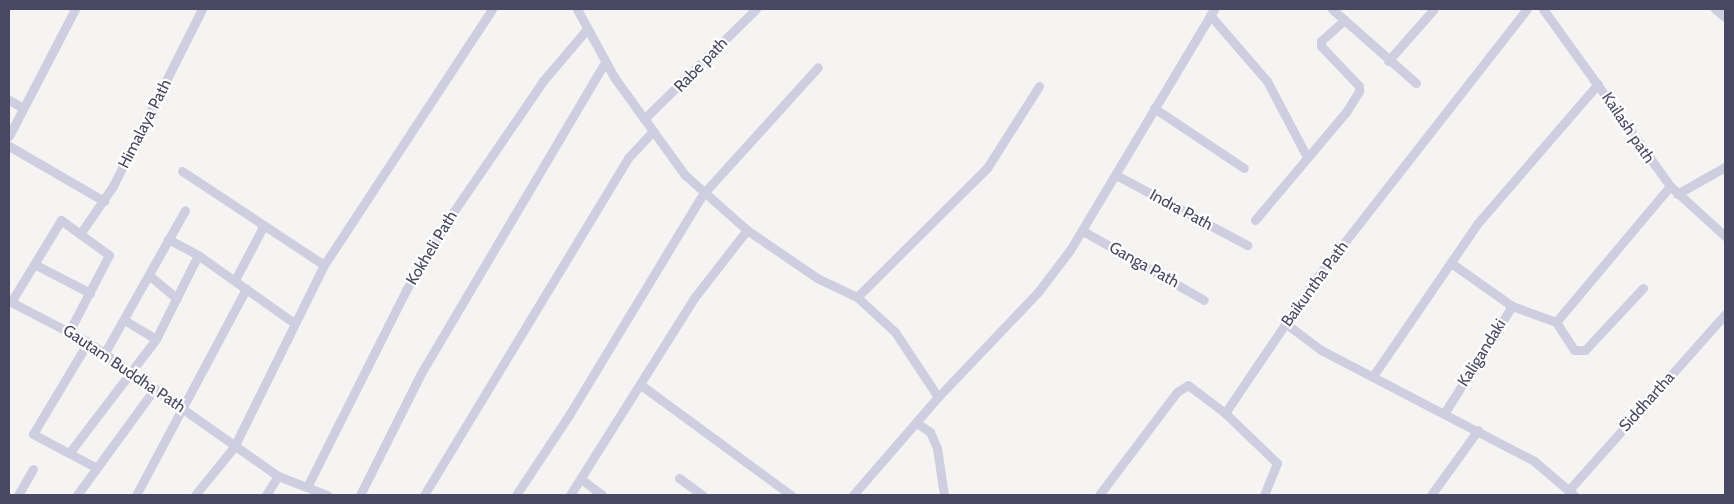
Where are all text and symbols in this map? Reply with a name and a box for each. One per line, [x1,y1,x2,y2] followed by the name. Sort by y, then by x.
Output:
[670,34,732,96] street label: Rabe path
[114,76,176,172] street label: Himalaya Path
[1597,89,1659,167] street label: Kailash path
[1146,185,1216,235] street label: Indra Path
[402,208,462,288] street label: Kokheli Path
[1106,238,1182,292] street label: Ganga Path
[1278,238,1352,330] street label: Baikuntha Path
[1454,316,1510,390] street label: Kaligandaki
[59,321,189,417] street label: Gautam Buddha Path
[1615,368,1679,436] street label: Siddhartha

